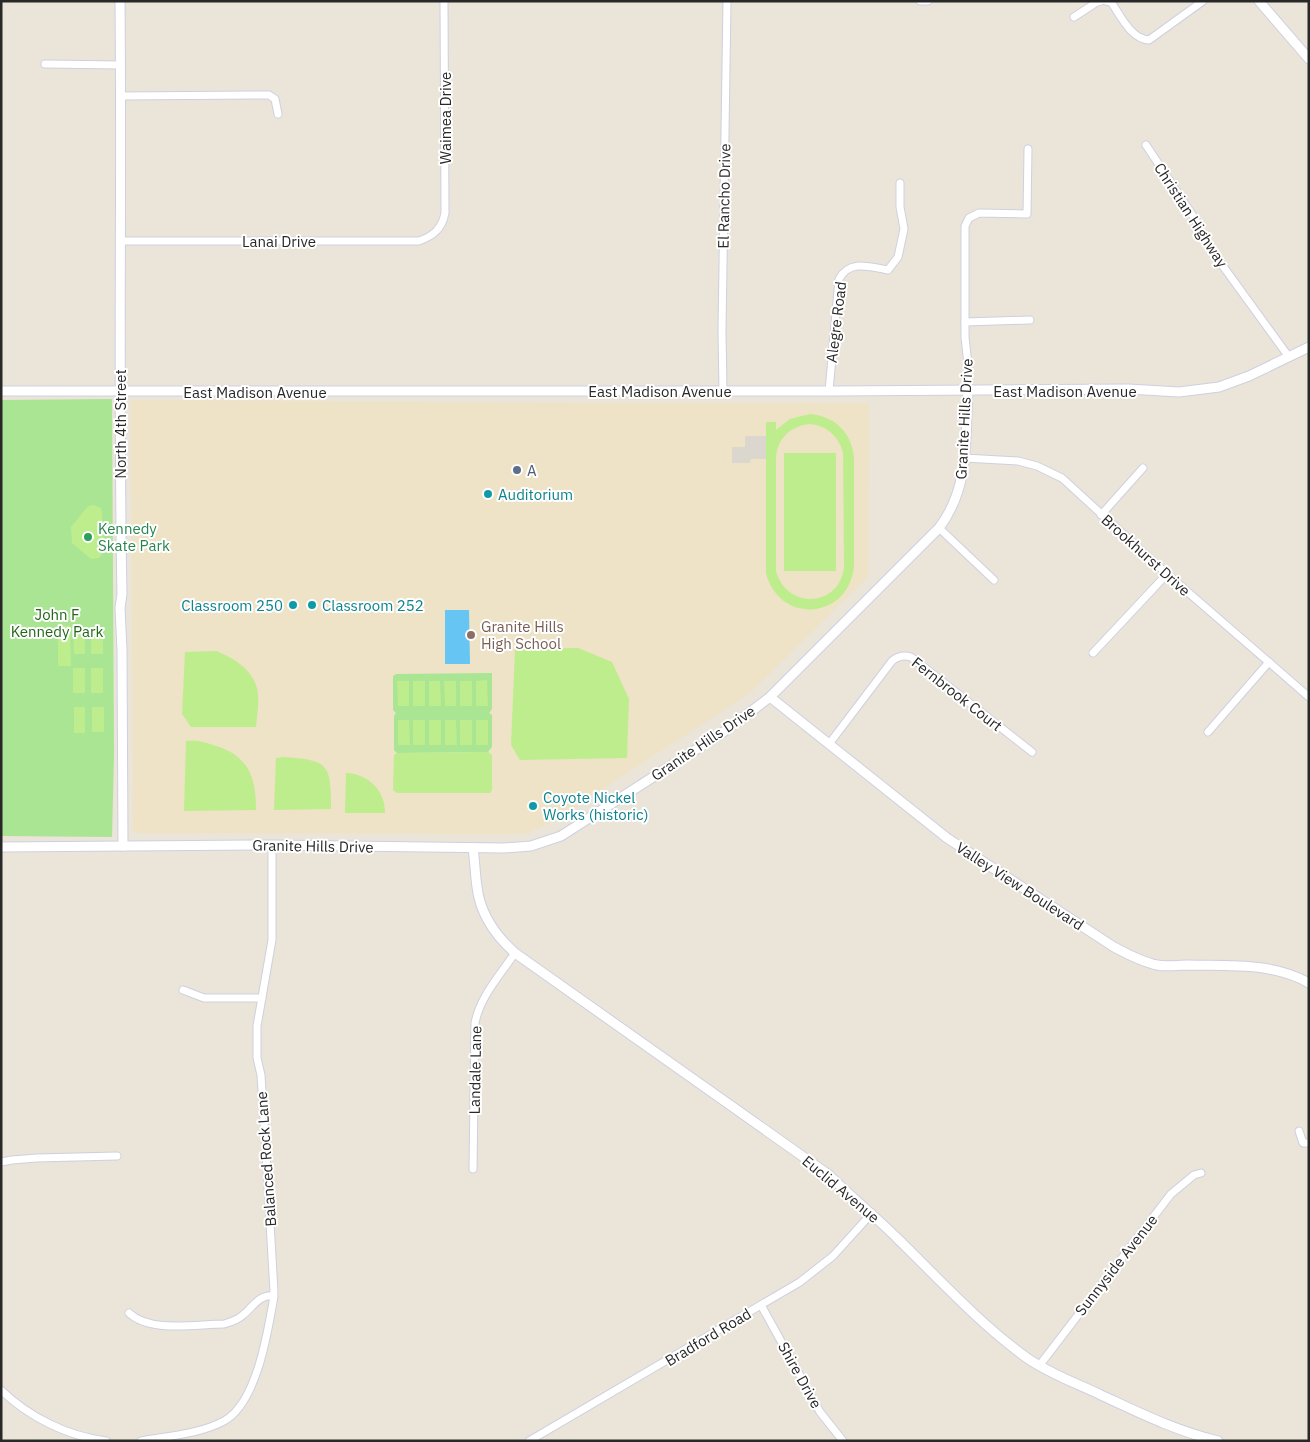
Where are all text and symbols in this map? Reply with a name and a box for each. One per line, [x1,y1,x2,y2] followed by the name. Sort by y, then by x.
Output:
[436,72,455,164] street label: Waimea Drive
[714,143,734,249] street label: El Rancho Drive
[1150,159,1232,271] street label: Christian Highway
[242,232,316,251] street label: Lanai Drive
[822,280,850,364] street label: Alegre Road
[951,358,977,480] street label: Granite Hills Drive
[111,369,130,479] street label: North 4th Street
[588,382,732,401] street label: East Madison Avenue
[993,382,1137,401] street label: East Madison Avenue
[183,383,327,402] street label: East Madison Avenue
[527,461,537,480] place label: A
[511,464,523,476] marker: A
[498,485,573,504] place label: Auditorium
[482,488,494,500] marker: Auditorium
[1098,510,1194,600] street label: Brookhurst Drive
[98,519,170,555] place label: Kennedy Skate Park
[82,531,94,543] marker: Kennedy Skate Park
[181,596,283,615] place label: Classroom 250
[322,596,424,615] place label: Classroom 252
[287,599,299,611] marker: Classroom 250
[306,599,318,611] marker: Classroom 252
[11,605,103,641] park label: John F Kennedy Park
[481,617,564,653] place label: Granite Hills High School
[465,629,477,641] marker: Granite Hills High School
[908,653,1006,735] street label: Fernbrook Court
[647,701,759,785] street label: Granite Hills Drive
[543,788,649,824] place label: Coyote Nickel Works (historic)
[527,800,539,812] marker: Coyote Nickel Works (historic)
[252,835,374,857] street label: Granite Hills Drive
[953,838,1087,934] street label: Valley View Boulevard
[465,1025,485,1115] street label: Landale Lane
[252,1091,280,1227] street label: Balanced Rock Lane
[799,1151,883,1227] street label: Euclid Avenue
[1071,1211,1161,1319] street label: Sunnyside Avenue
[661,1304,755,1370] street label: Bradford Road
[774,1338,826,1412] street label: Shire Drive

